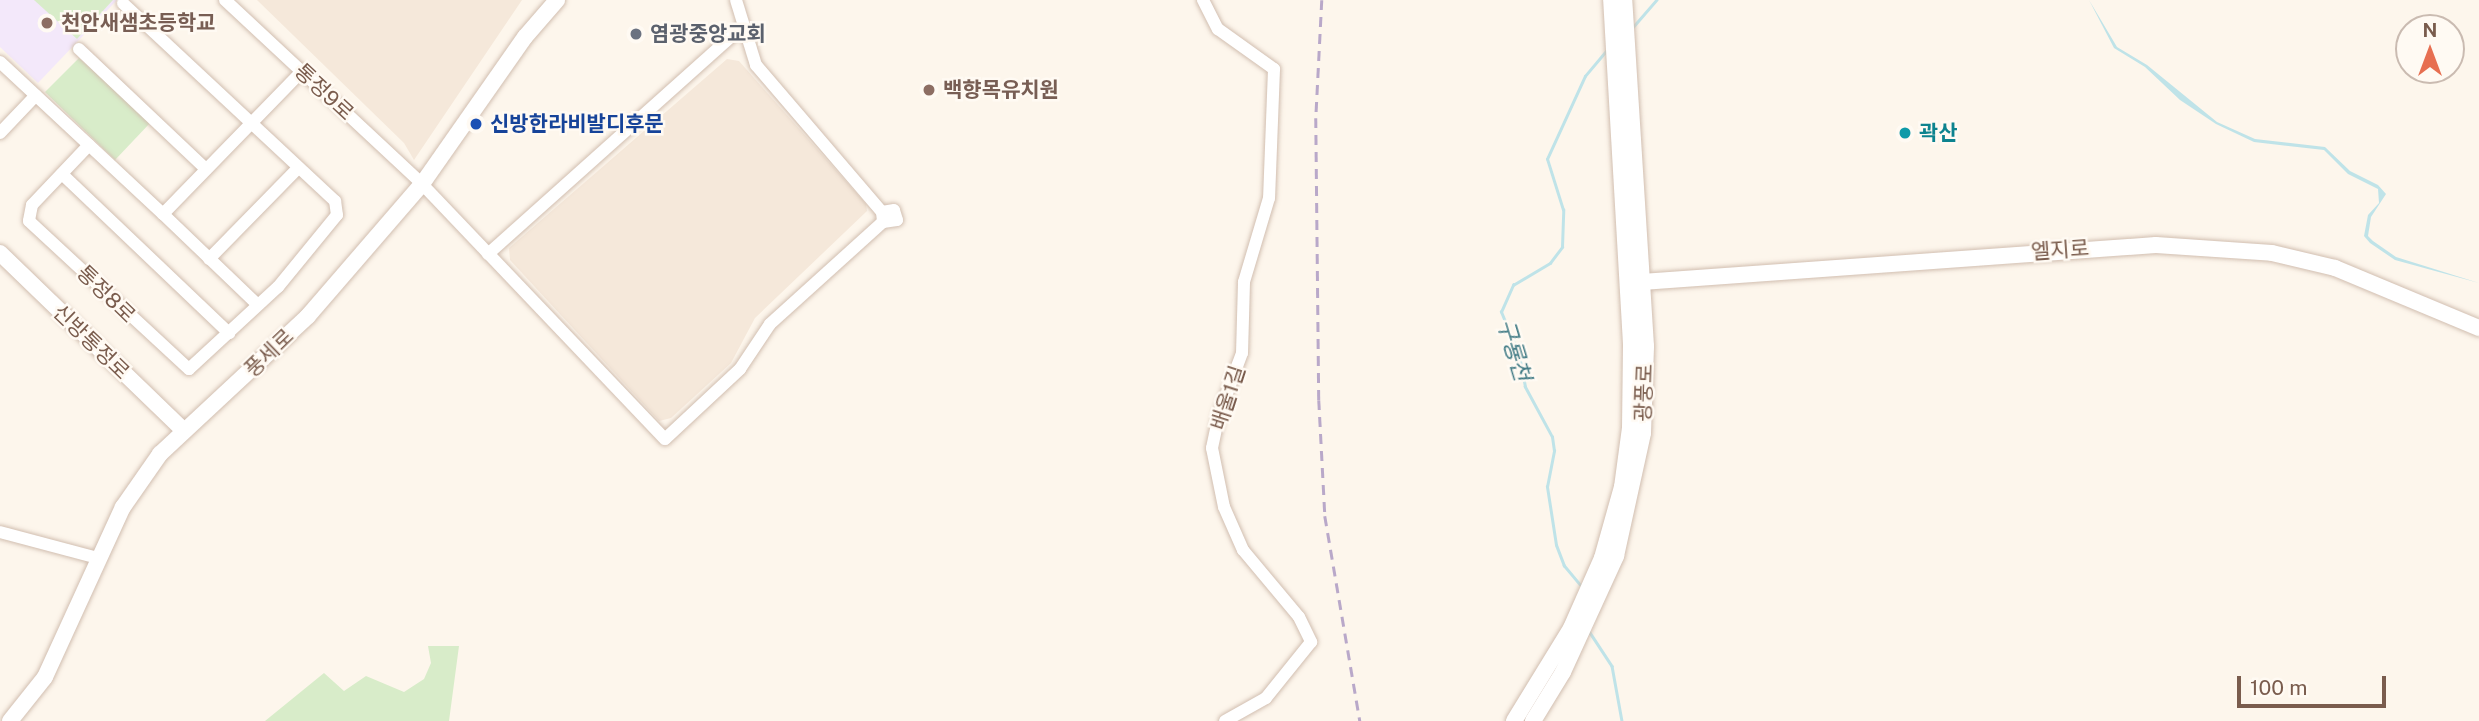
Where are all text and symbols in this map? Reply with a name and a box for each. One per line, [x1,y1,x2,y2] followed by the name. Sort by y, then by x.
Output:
[61,10,216,36] place label: 천안새샘초등학교
[2395,14,2465,84] north arrow
[39,15,55,31] marker: 천안새샘초등학교
[2423,19,2437,41] text: N
[650,21,766,47] place label: 염광중앙교회
[628,26,644,42] marker: 염광중앙교회
[289,59,359,125] street label: 통정9로
[943,77,1059,103] place label: 백향목유치원
[921,82,937,98] marker: 백향목유치원
[490,111,664,137] place label: 신방한라비발디후문
[468,116,484,132] marker: 신방한라비발디후문
[1919,120,1958,146] place label: 곽산
[1897,125,1913,141] marker: 곽산
[2030,235,2090,265] street label: 엘지로
[72,260,140,328] street label: 통정8로
[48,299,134,385] street label: 신방통정로
[1492,316,1536,384] water label: 구룡천
[239,324,299,382] street label: 풍세로
[1206,362,1250,434] street label: 배울1길
[1630,364,1658,422] street label: 광풍로
[2241,662,2390,706] scale bar
[2250,675,2307,700] text: 100 m

